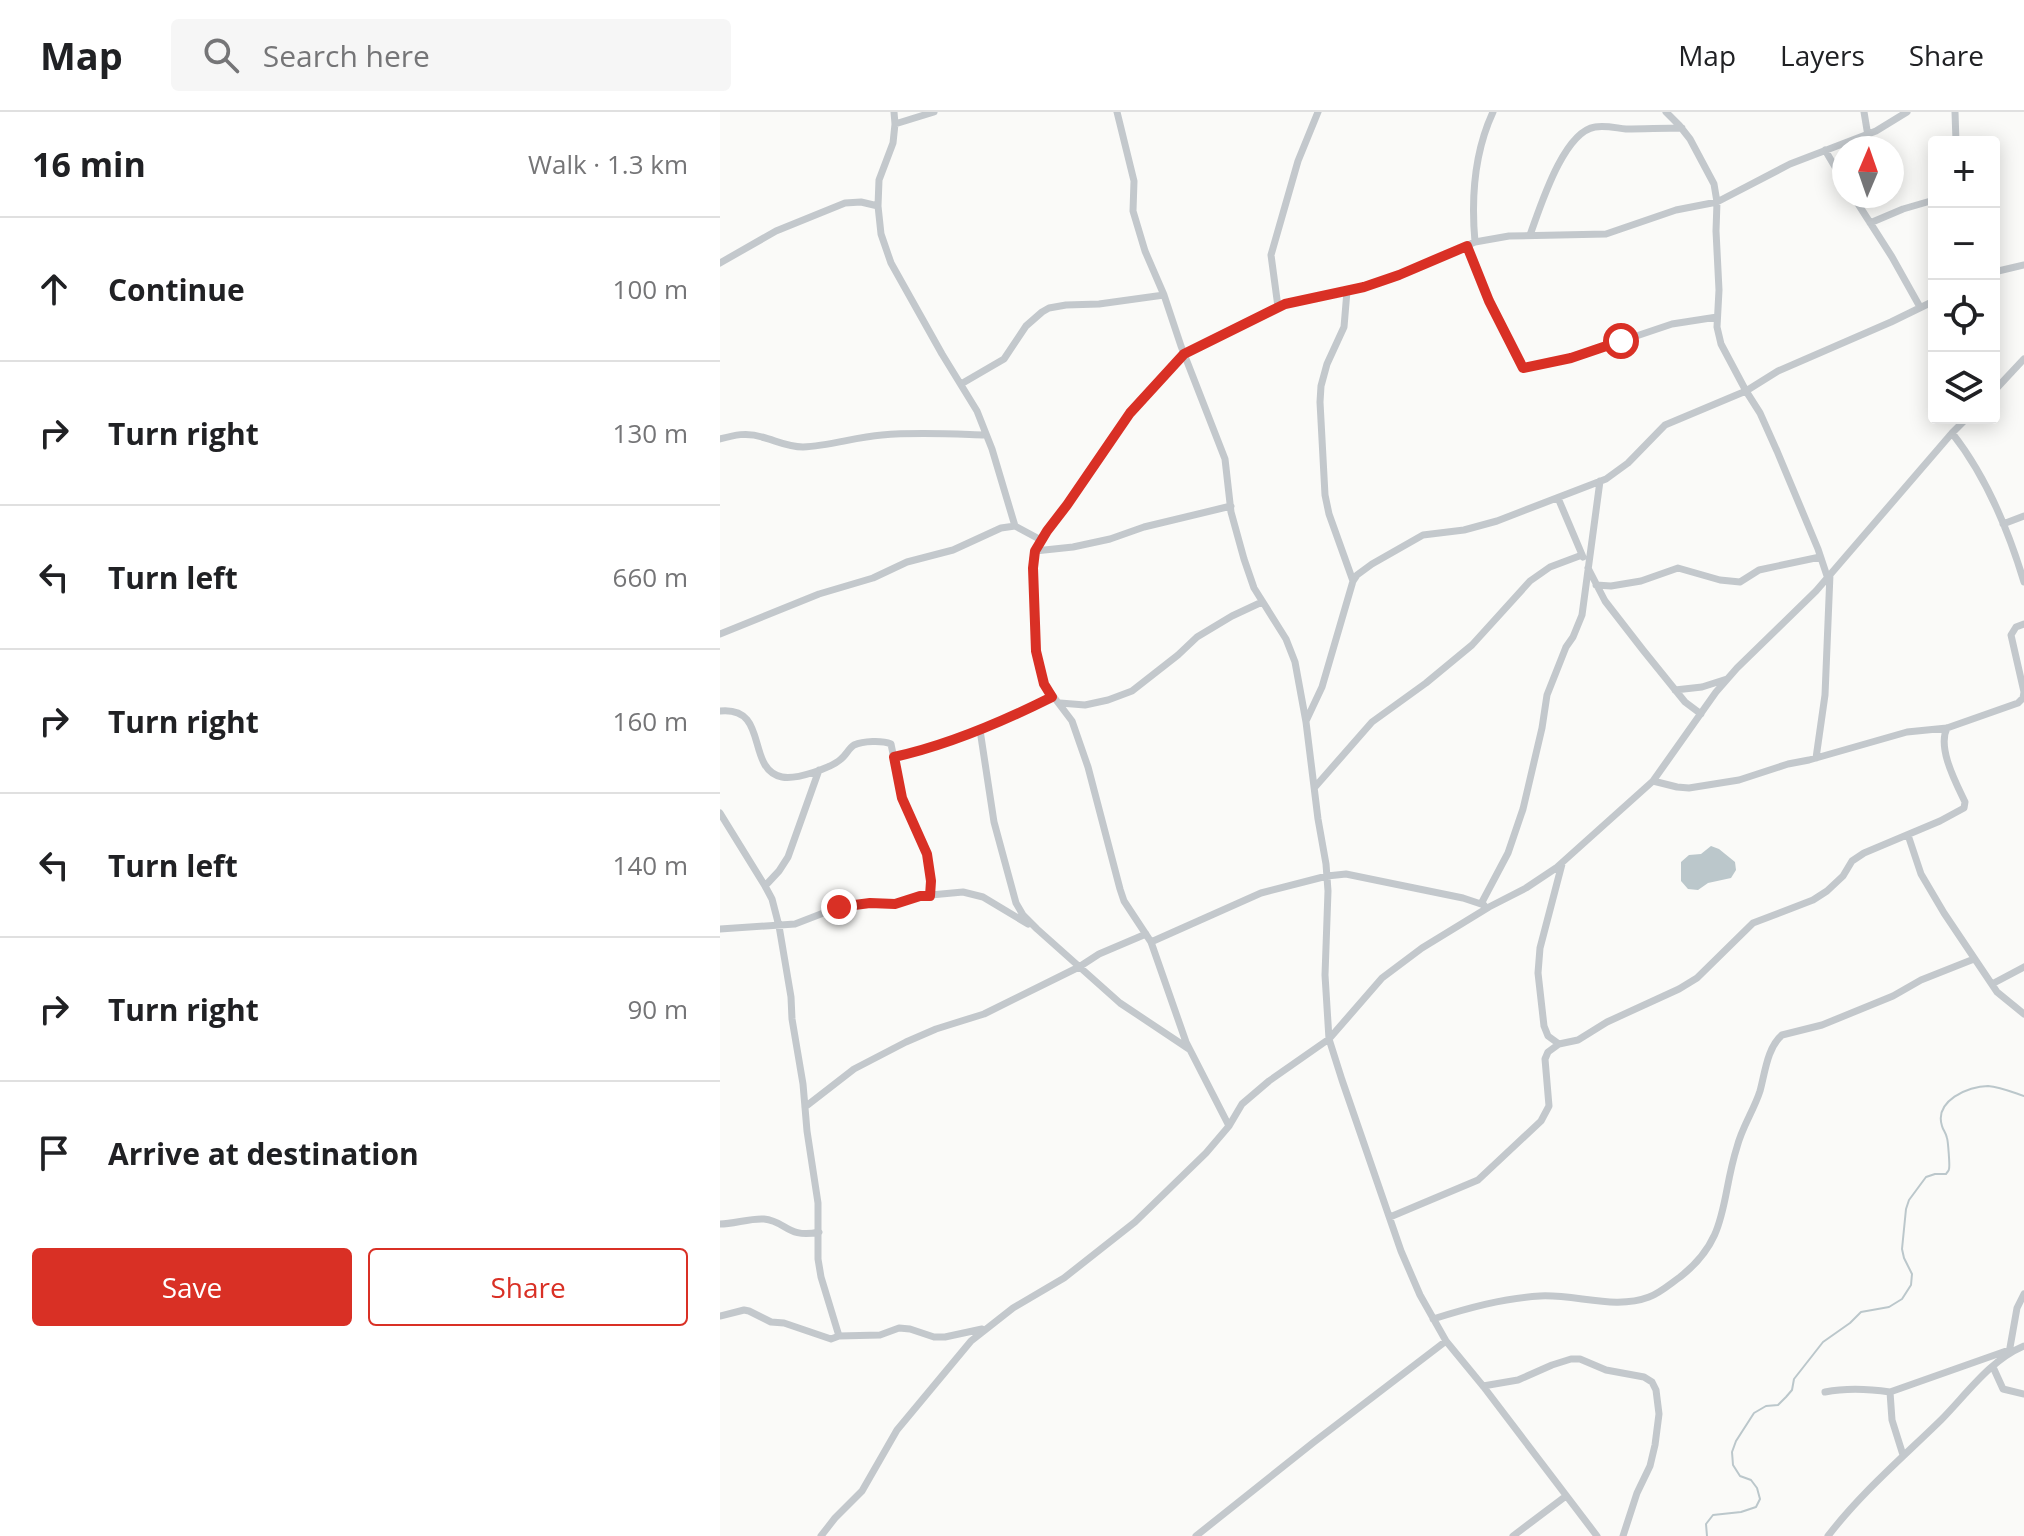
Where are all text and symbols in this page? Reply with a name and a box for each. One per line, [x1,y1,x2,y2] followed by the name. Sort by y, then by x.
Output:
[171,19,731,91] search box
[40,29,123,81] text: Map
[199,33,243,77] icon: search
[263,35,430,76] text: Search here
[1678,36,1736,74] text: Map
[1780,36,1865,74] text: Layers
[1909,36,1984,74] text: Share
[1832,136,1904,208] north arrow
[1928,136,2000,424] map controls
[1928,136,2000,208] button: +
[32,141,146,187] text: 16 min
[528,146,688,182] text: Walk · 1.3 km
[1928,208,2000,280] button: −
[32,267,76,311] icon: ahead
[108,269,245,310] text: Continue
[613,271,688,307] text: 100 m
[1928,280,2000,352] button: locate
[1603,323,1639,359] route start
[1928,352,2000,424] button: layers
[32,411,76,455] icon: right
[108,413,259,454] text: Turn right
[613,415,688,451] text: 130 m
[32,555,76,599] icon: left
[108,557,238,598] text: Turn left
[613,559,688,595] text: 660 m
[32,699,76,743] icon: right
[108,701,259,742] text: Turn right
[613,703,688,739] text: 160 m
[32,843,76,887] icon: left
[108,845,238,886] text: Turn left
[613,847,688,883] text: 140 m
[821,889,857,925] route end
[32,987,76,1031] icon: right
[108,989,259,1030] text: Turn right
[627,991,688,1027] text: 90 m
[32,1131,76,1175] icon: arrive
[108,1133,419,1174] text: Arrive at destination
[32,1248,352,1326] button: Save
[368,1248,688,1326] button: Share

